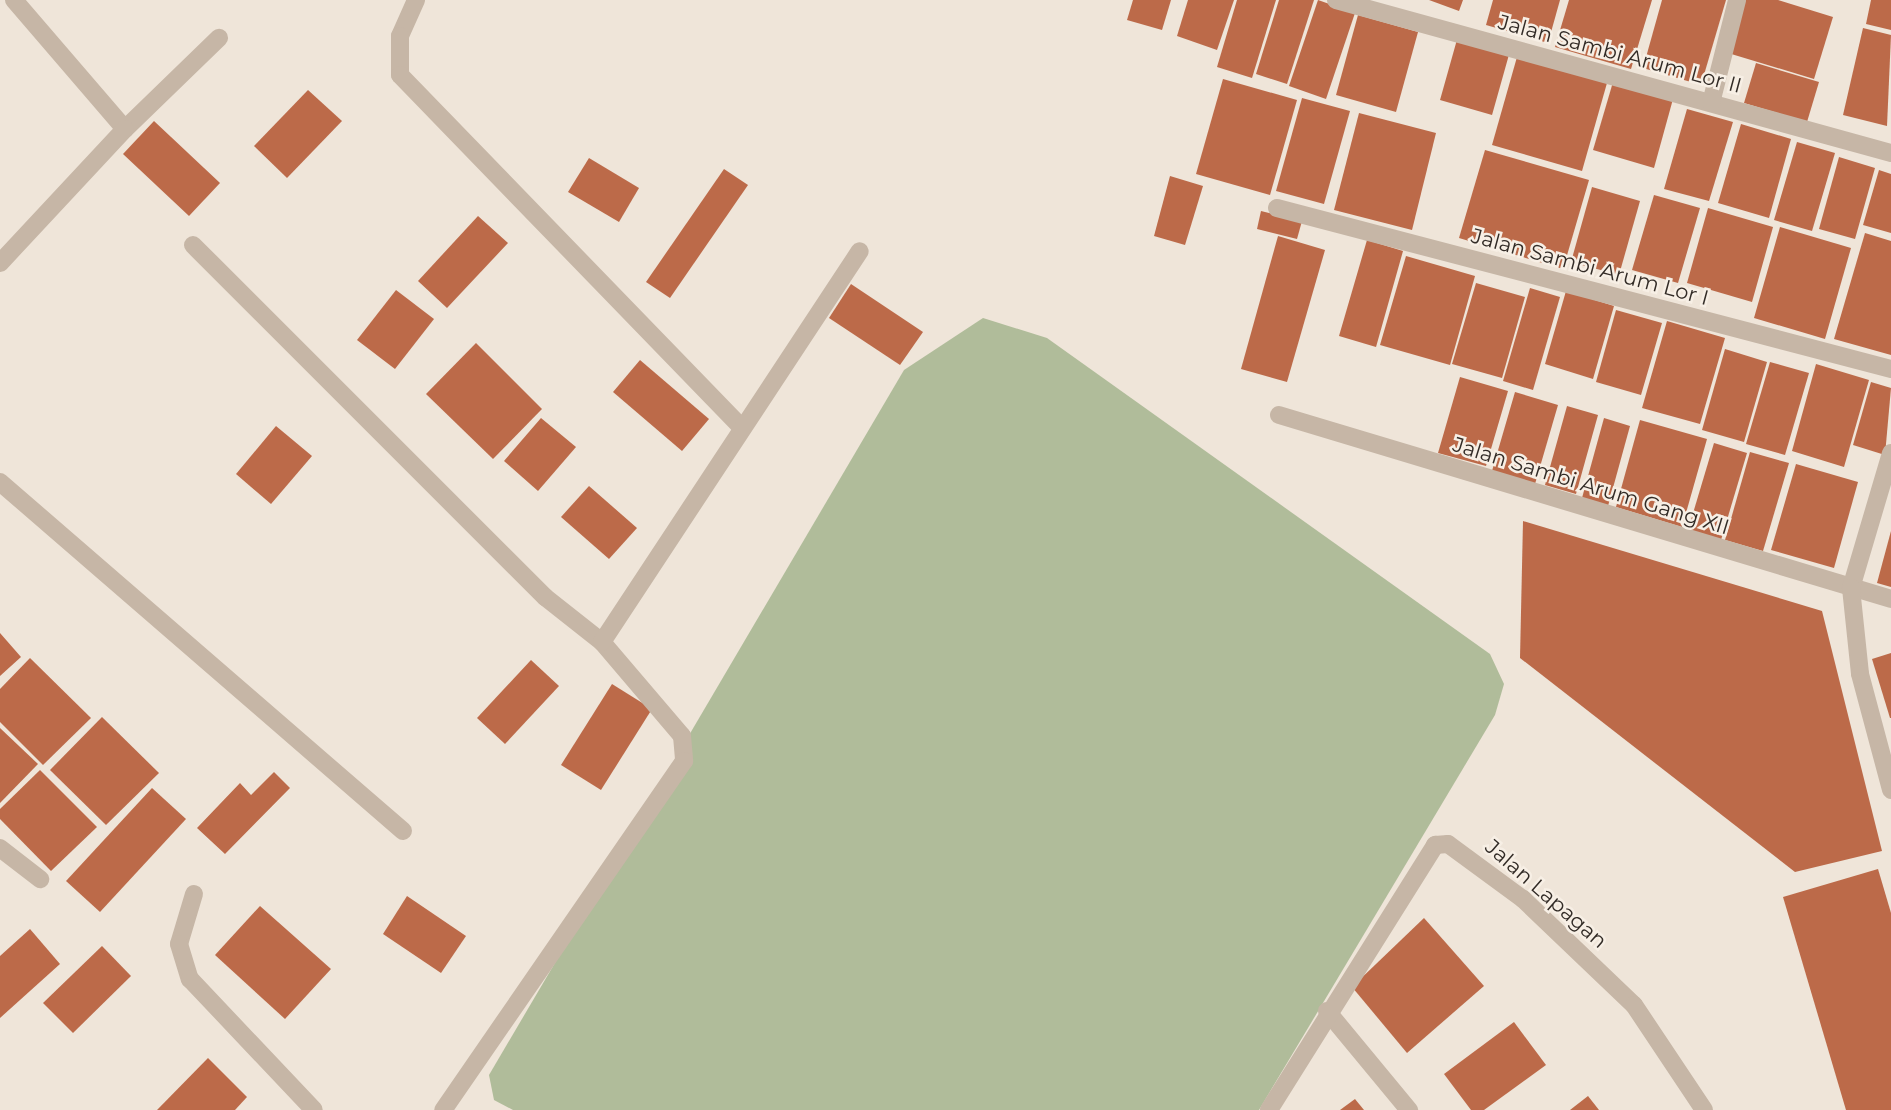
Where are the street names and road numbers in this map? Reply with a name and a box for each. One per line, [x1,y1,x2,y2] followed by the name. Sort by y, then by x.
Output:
[1496,9,1744,99] street label: Jalan Sambi Arum Lor II
[1469,223,1711,311] street label: Jalan Sambi Arum Lor I
[1450,432,1732,540] street label: Jalan Sambi Arum Gang XII
[1480,834,1612,954] street label: Jalan Lapagan

